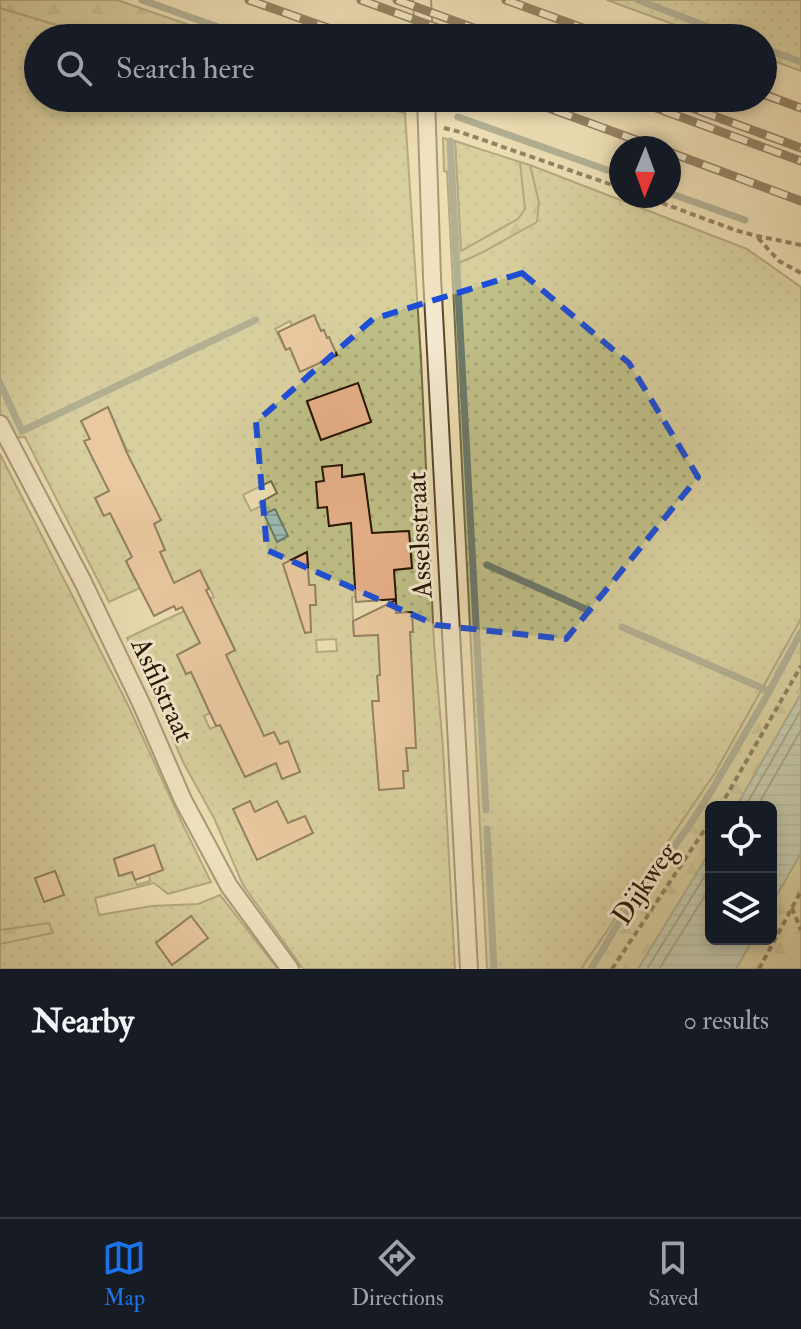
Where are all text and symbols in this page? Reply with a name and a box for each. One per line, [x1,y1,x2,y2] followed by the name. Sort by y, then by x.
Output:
[24,24,777,112] search box
[52,46,96,90] icon: search
[116,50,255,87] text: Search here
[609,136,681,208] north arrow
[399,471,441,600] street label: Asselsstraat
[122,631,201,748] street label: Asfilstraat
[705,801,777,945] map controls
[705,801,777,873] button: locate
[605,835,686,932] street label: Dijkweg
[705,873,777,945] button: layers
[32,1000,134,1043] text: Nearby
[684,1005,769,1037] text: 0 results
[102,1236,146,1312] tab: Map
[351,1236,444,1312] tab: Directions
[648,1236,699,1312] tab: Saved

